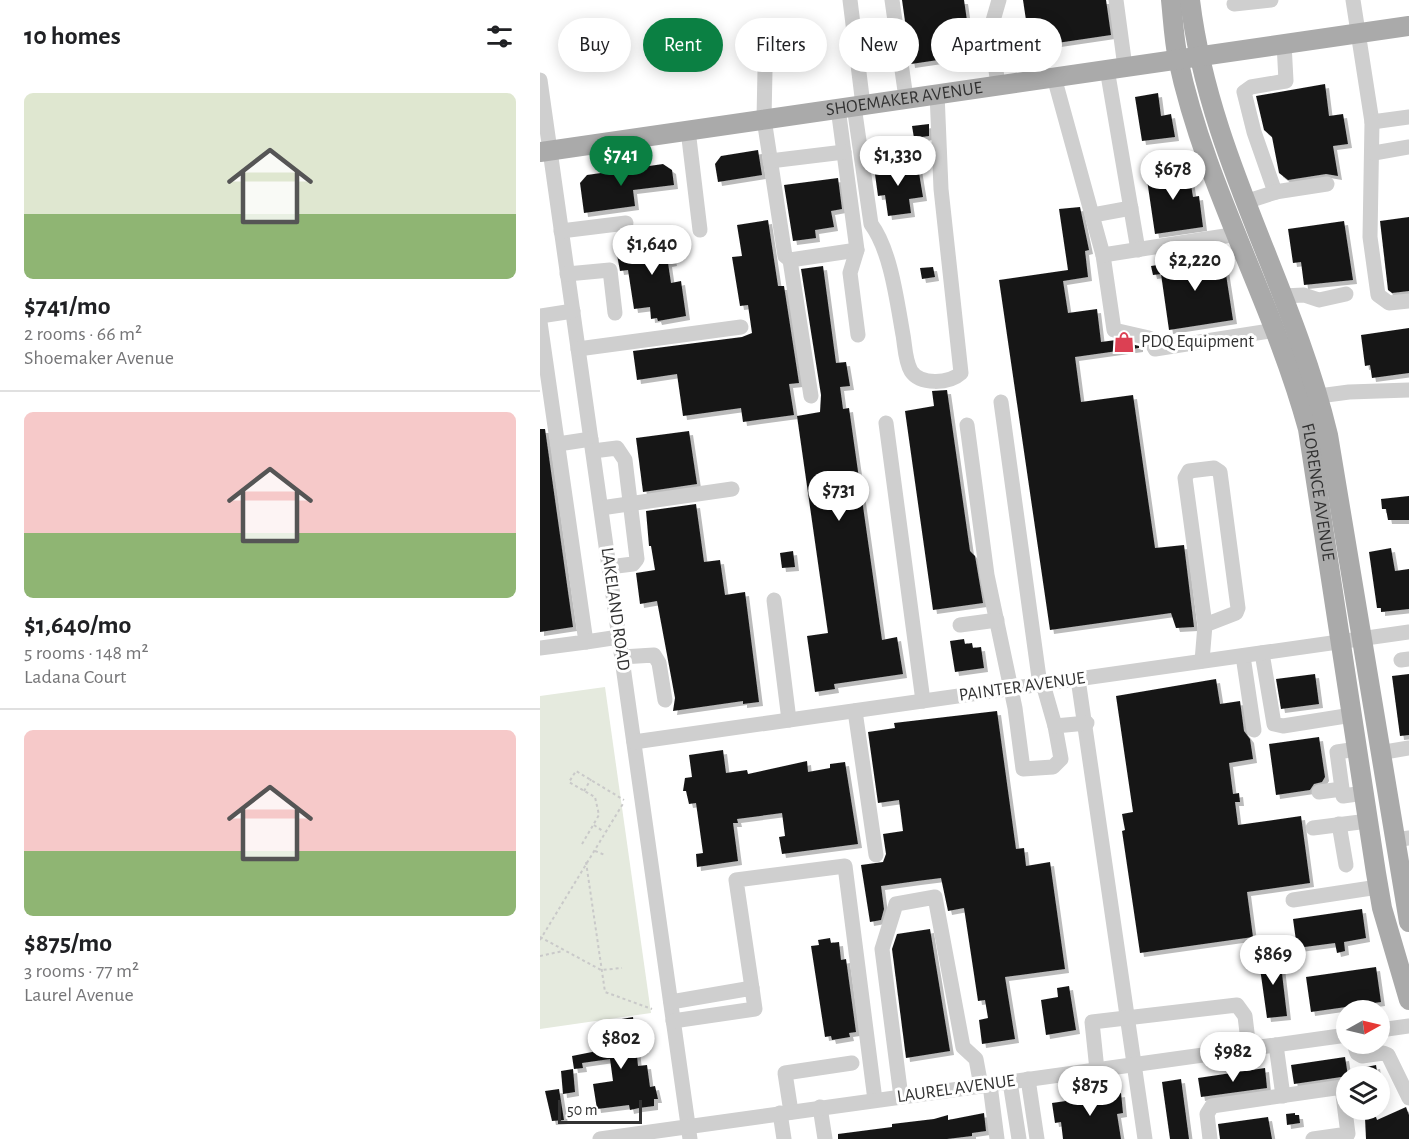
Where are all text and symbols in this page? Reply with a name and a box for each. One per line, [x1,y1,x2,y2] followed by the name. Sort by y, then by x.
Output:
[558,18,631,72] chip: Buy
[643,18,723,72] chip: Rent
[735,18,827,72] chip: Filters
[839,18,919,72] chip: New
[931,18,1062,72] chip: Apartment
[483,20,516,53] icon: filters
[24,23,121,49] text: 10 homes
[825,79,984,119] street label: SHOEMAKER AVENUE
[216,132,324,240] icon: home
[585,136,657,187] pin: $741
[849,136,947,187] pin: $1,330
[604,145,638,165] text: $741
[874,145,922,165] text: $1,330
[1137,150,1209,201] pin: $678
[1154,159,1192,179] text: $678
[603,225,701,276] pin: $1,640
[627,234,677,254] text: $1,640
[1146,241,1244,292] pin: $2,220
[1169,250,1221,270] text: $2,220
[24,293,111,319] text: $741/mo
[24,324,142,344] text: 2 rooms · 66 m²
[1112,330,1136,354] shop icon: PDQ Equipment
[1141,333,1254,351] place label: PDQ Equipment
[24,348,174,368] text: Shoemaker Avenue
[1298,421,1337,563] street label: FLORENCE AVENUE
[216,451,324,559] icon: home
[803,471,875,522] pin: $731
[822,480,856,500] text: $731
[597,546,633,672] street label: LAKELAND ROAD
[24,612,131,638] text: $1,640/mo
[24,643,148,663] text: 5 rooms · 148 m²
[24,667,126,687] text: Ladana Court
[958,669,1087,705] street label: PAINTER AVENUE
[216,769,324,877] icon: home
[24,930,112,956] text: $875/mo
[1237,935,1309,986] pin: $869
[1254,944,1292,964] text: $869
[24,961,139,981] text: 3 rooms · 77 m²
[24,985,134,1005] text: Laurel Avenue
[1336,1000,1390,1054] north arrow
[1336,1000,1390,1120] map controls
[585,1019,657,1070] pin: $802
[602,1028,640,1048] text: $802
[1197,1032,1269,1083] pin: $982
[1214,1041,1252,1061] text: $982
[1054,1066,1126,1117] pin: $875
[1336,1066,1390,1120] button: layers
[896,1072,1017,1106] street label: LAUREL AVENUE
[1072,1075,1108,1095] text: $875
[558,1097,642,1124] scale bar
[567,1102,598,1118] text: 50 m

